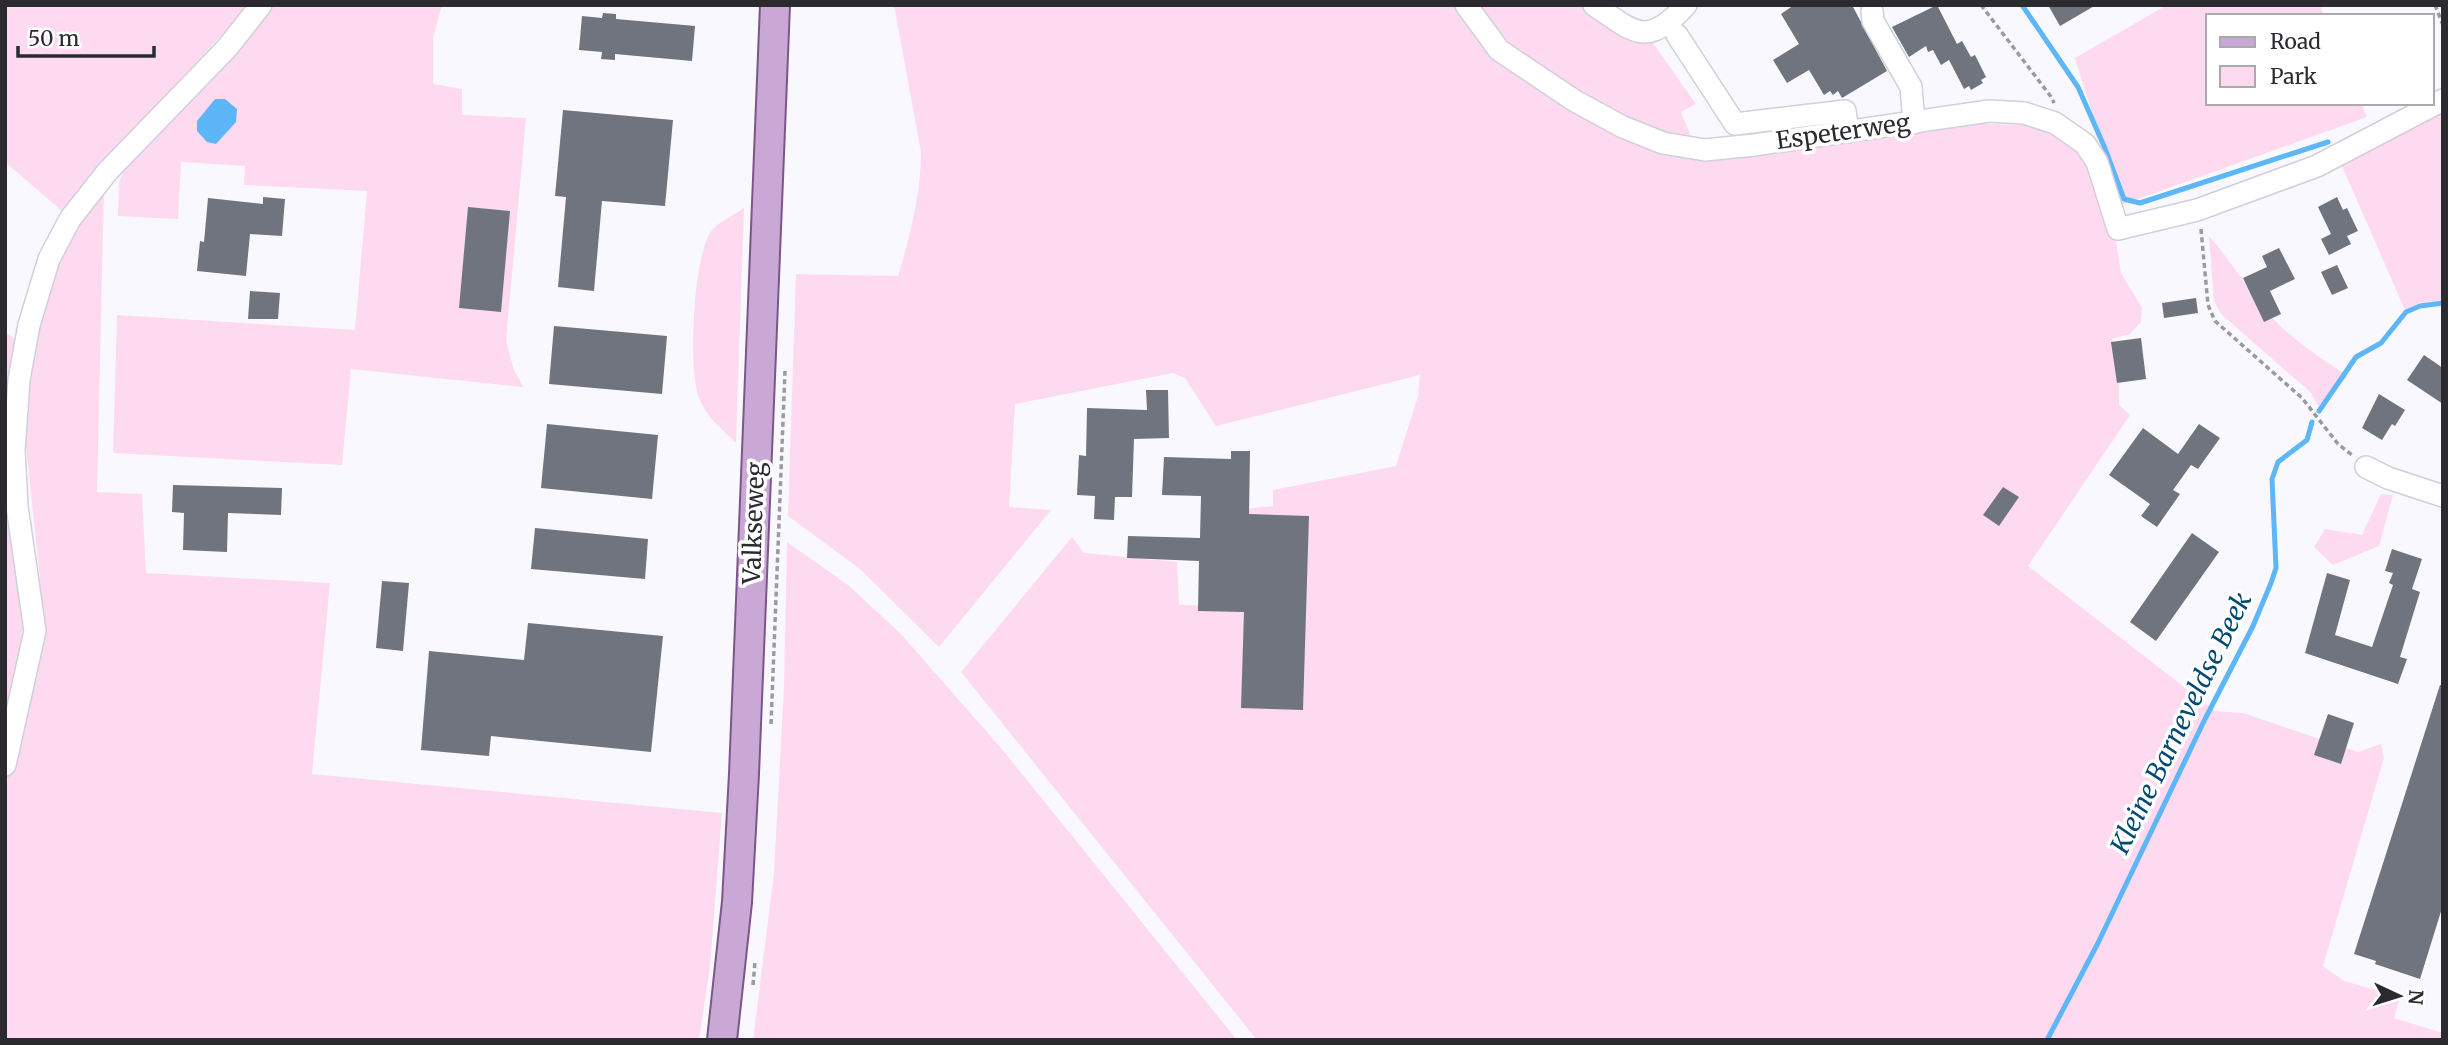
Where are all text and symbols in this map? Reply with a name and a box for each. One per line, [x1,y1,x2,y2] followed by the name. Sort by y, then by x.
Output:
[18,14,154,58] scale bar
[2206,14,2434,105] legend
[28,25,79,52] text: 50 m
[2270,28,2321,55] text: Road
[2270,63,2317,90] text: Park
[1774,107,1913,156] street label: Espeterweg
[736,461,771,586] street label: Valkseweg
[2102,587,2258,860] water label: Kleine Barneveldse Beek
[2364,961,2434,1031] north arrow
[2403,989,2428,1006] text: N

